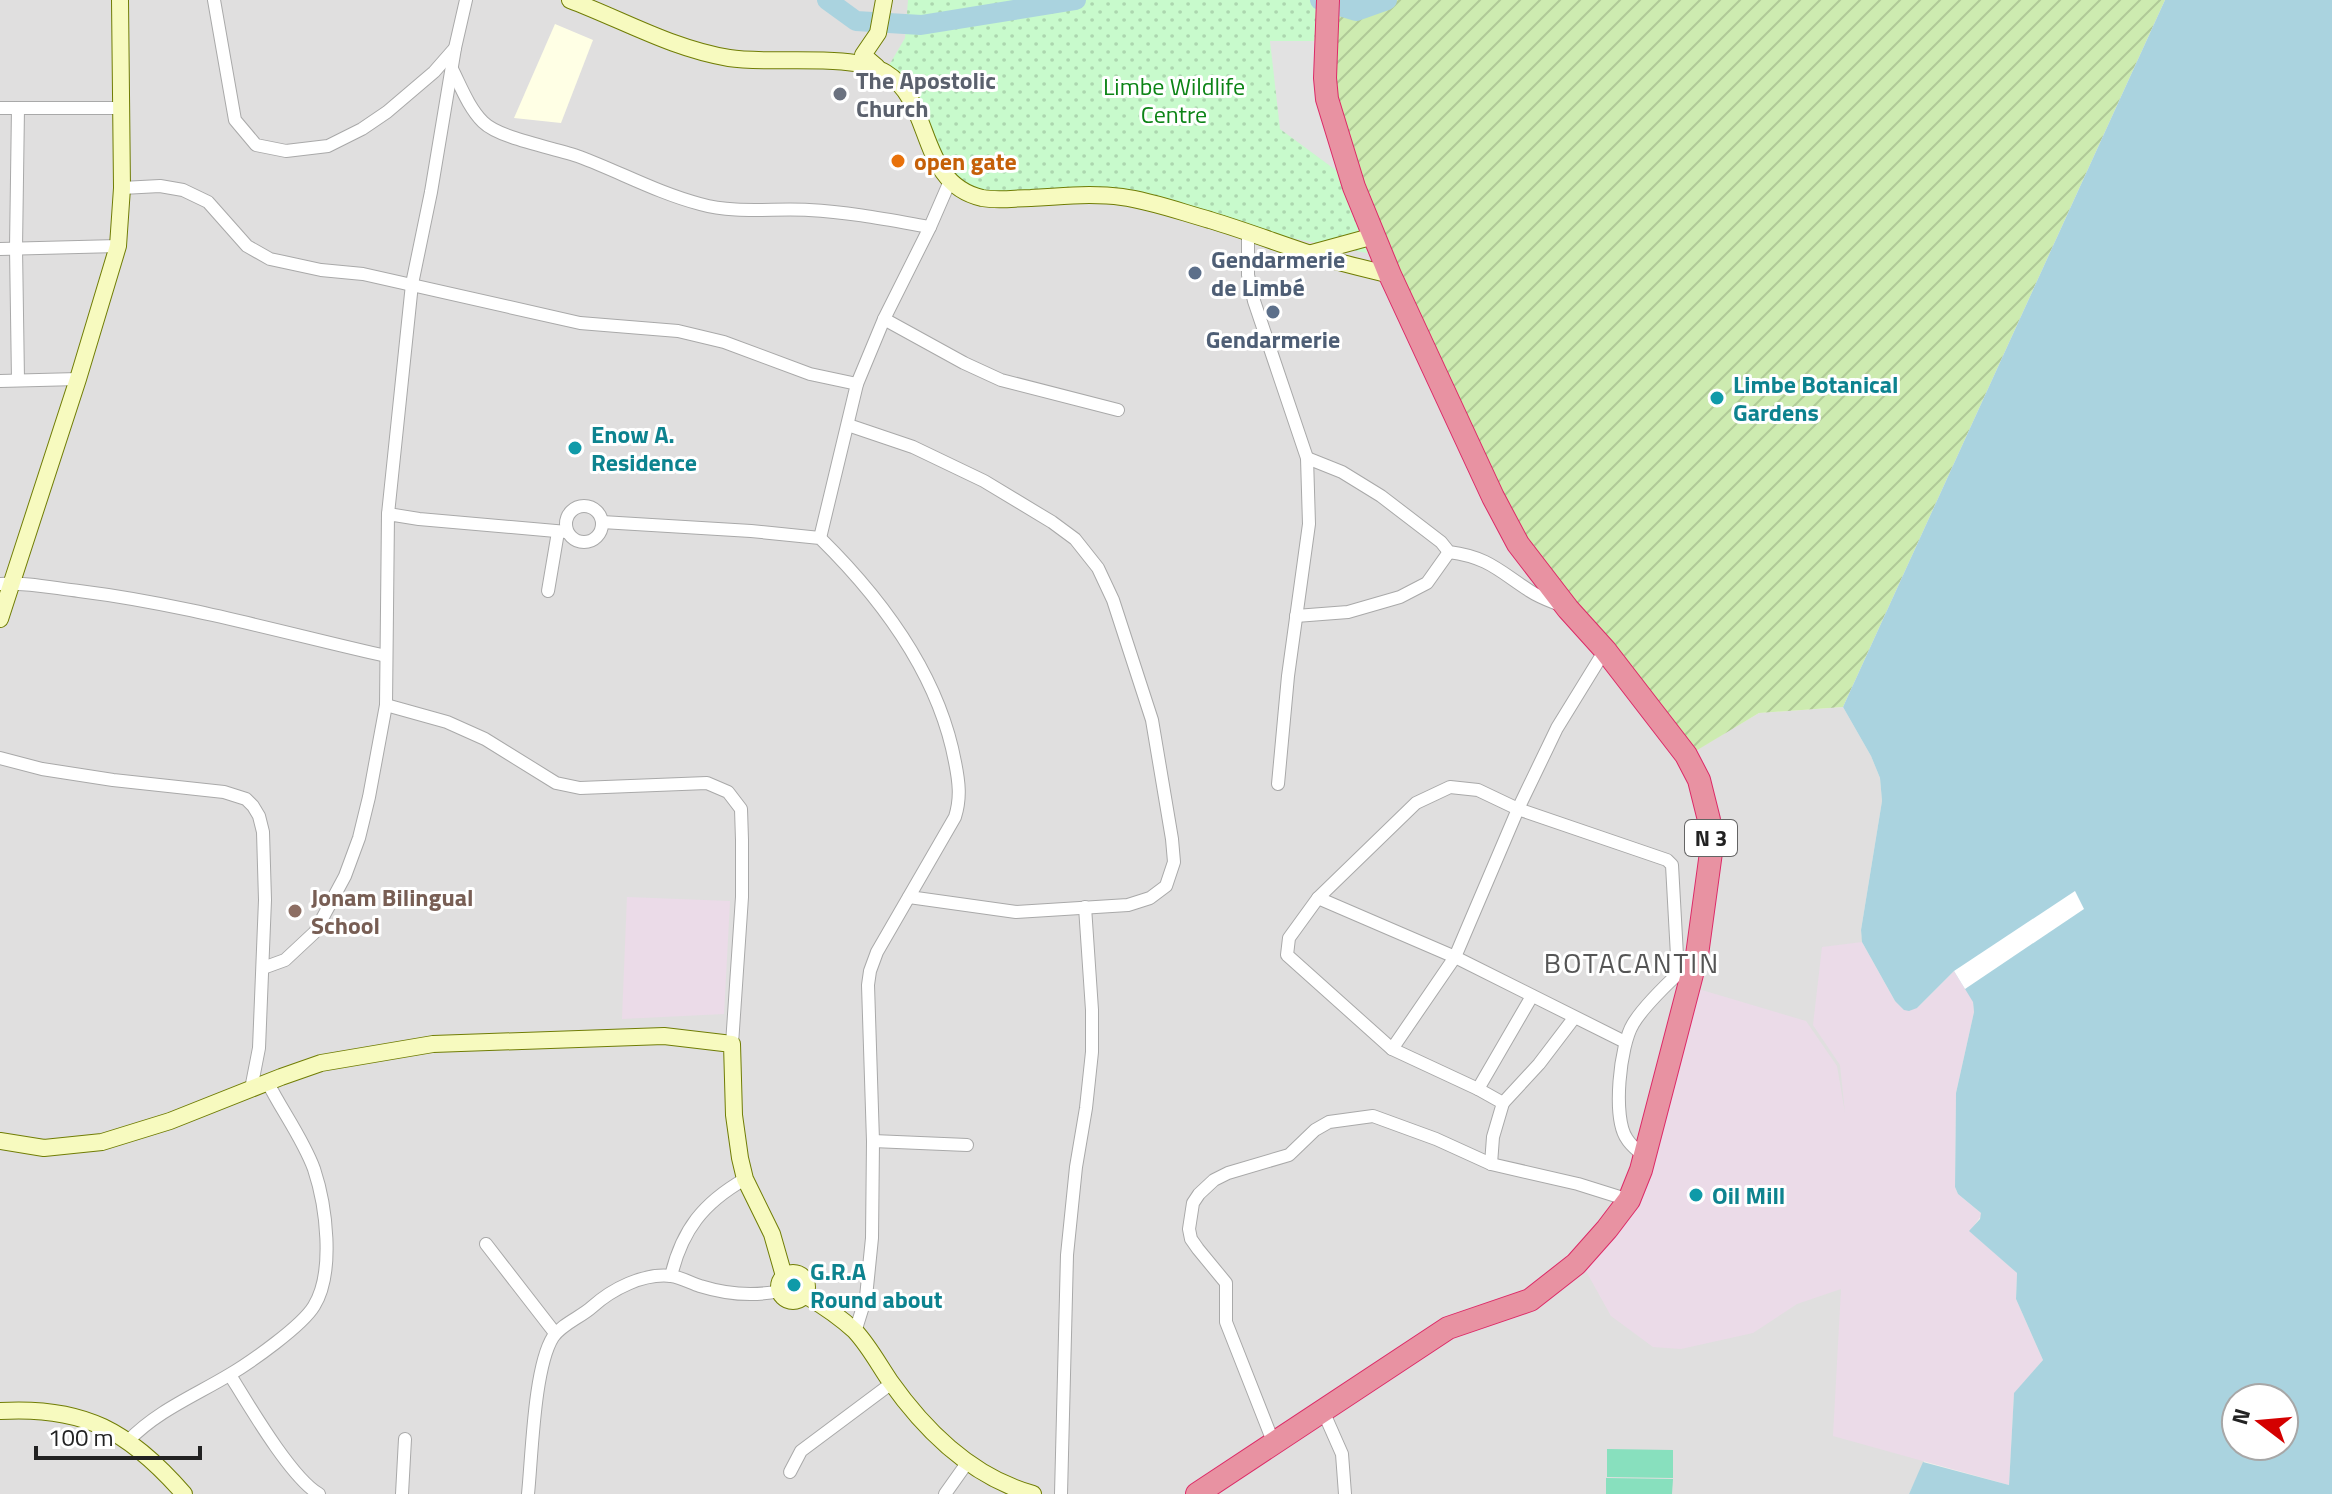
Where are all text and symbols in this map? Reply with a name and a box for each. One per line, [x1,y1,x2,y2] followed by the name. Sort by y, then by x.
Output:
[856,62,996,126] place label: The Apostolic Church
[1103,68,1245,132] park label: Limbe Wildlife Centre
[831,85,849,103] marker: The Apostolic Church
[914,143,1017,179] place label: open gate
[889,152,907,170] marker: open gate
[1211,241,1345,305] place label: Gendarmerie de Limbé
[1186,264,1204,282] marker: Gendarmerie de Limbé
[1264,303,1282,321] marker: Gendarmerie
[1206,321,1340,357] place label: Gendarmerie
[1733,366,1899,430] place label: Limbe Botanical Gardens
[1708,389,1726,407] marker: Limbe Botanical Gardens
[591,416,697,480] place label: Enow A. Residence
[566,439,584,457] marker: Enow A. Residence
[1685,820,1737,856] road number: N 3
[311,879,473,943] place label: Jonam Bilingual School
[286,902,304,920] marker: Jonam Bilingual School
[1544,941,1720,984] district label: BOTACANTIN
[1712,1177,1785,1213] place label: Oil Mill
[1687,1186,1705,1204] marker: Oil Mill
[810,1253,943,1317] place label: G.R.A Round about
[785,1276,803,1294] marker: G.R.A Round about
[2220,1382,2300,1462] north arrow
[2222,1404,2259,1429] text: N
[36,1410,200,1460] scale bar
[48,1419,114,1455] text: 100 m

